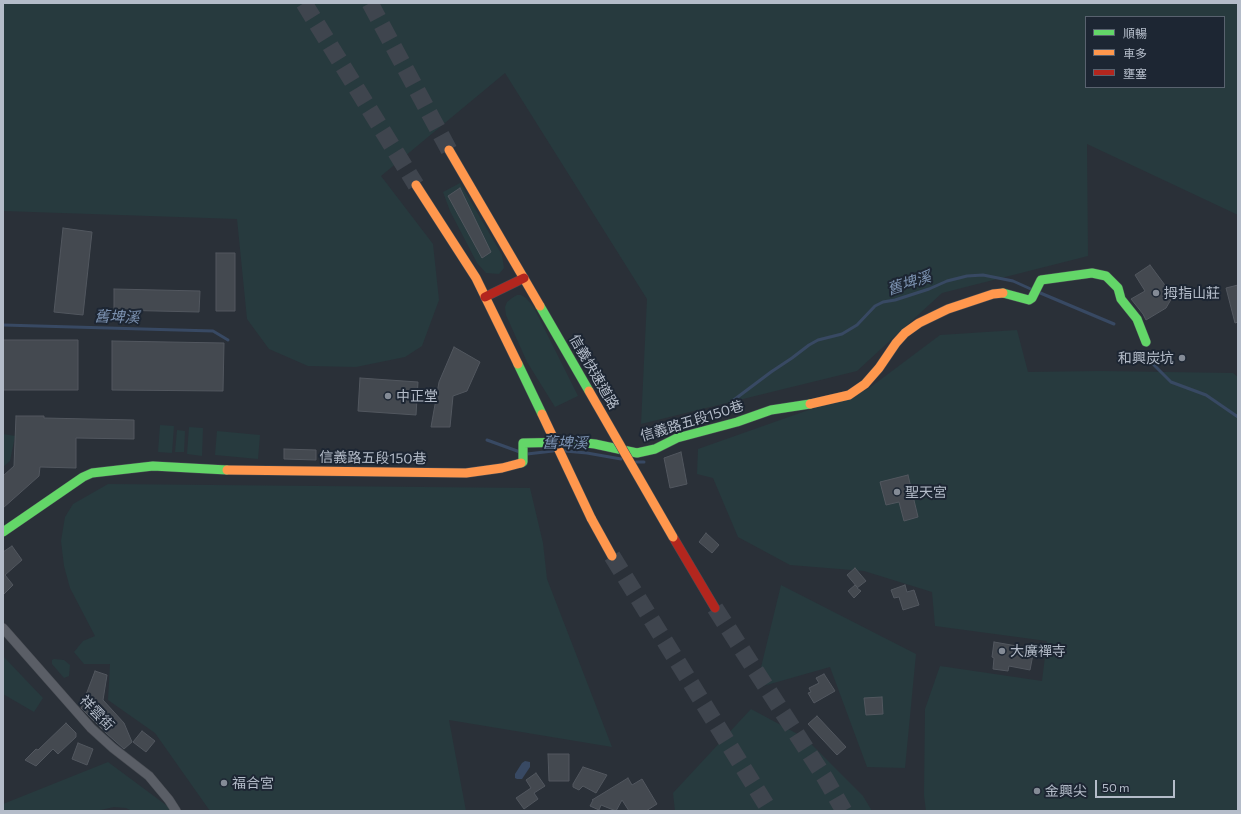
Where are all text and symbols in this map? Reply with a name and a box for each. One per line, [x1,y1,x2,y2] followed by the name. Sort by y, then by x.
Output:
[1085,16,1225,88] legend
[1123,26,1147,40] text: 順暢
[1123,46,1147,60] text: 車多
[1123,66,1147,80] text: 壅塞
[885,267,933,299] water label: 舊埤溪
[1164,285,1220,301] place label: 拇指山莊
[1151,288,1161,298] marker: 拇指山莊
[94,307,140,327] water label: 舊埤溪
[566,331,622,413] street label: 信義快速道路
[1118,350,1174,366] place label: 和興炭坑
[1177,353,1187,363] marker: 和興炭坑
[396,388,438,404] place label: 中正堂
[383,391,393,401] marker: 中正堂
[638,397,746,445] street label: 信義路五段150巷
[542,434,588,452] water label: 舊埤溪
[319,449,427,467] street label: 信義路五段150巷
[905,484,947,500] place label: 聖天宮
[892,487,902,497] marker: 聖天宮
[1010,643,1066,659] place label: 大廣禪寺
[997,646,1007,656] marker: 大廣禪寺
[76,692,118,734] street label: 祥雲街
[1097,772,1177,798] scale bar
[232,775,274,791] place label: 福合宮
[219,778,229,788] marker: 福合宮
[1102,780,1130,794] text: 50 m
[1045,783,1087,799] place label: 金興尖
[1032,786,1042,796] marker: 金興尖

